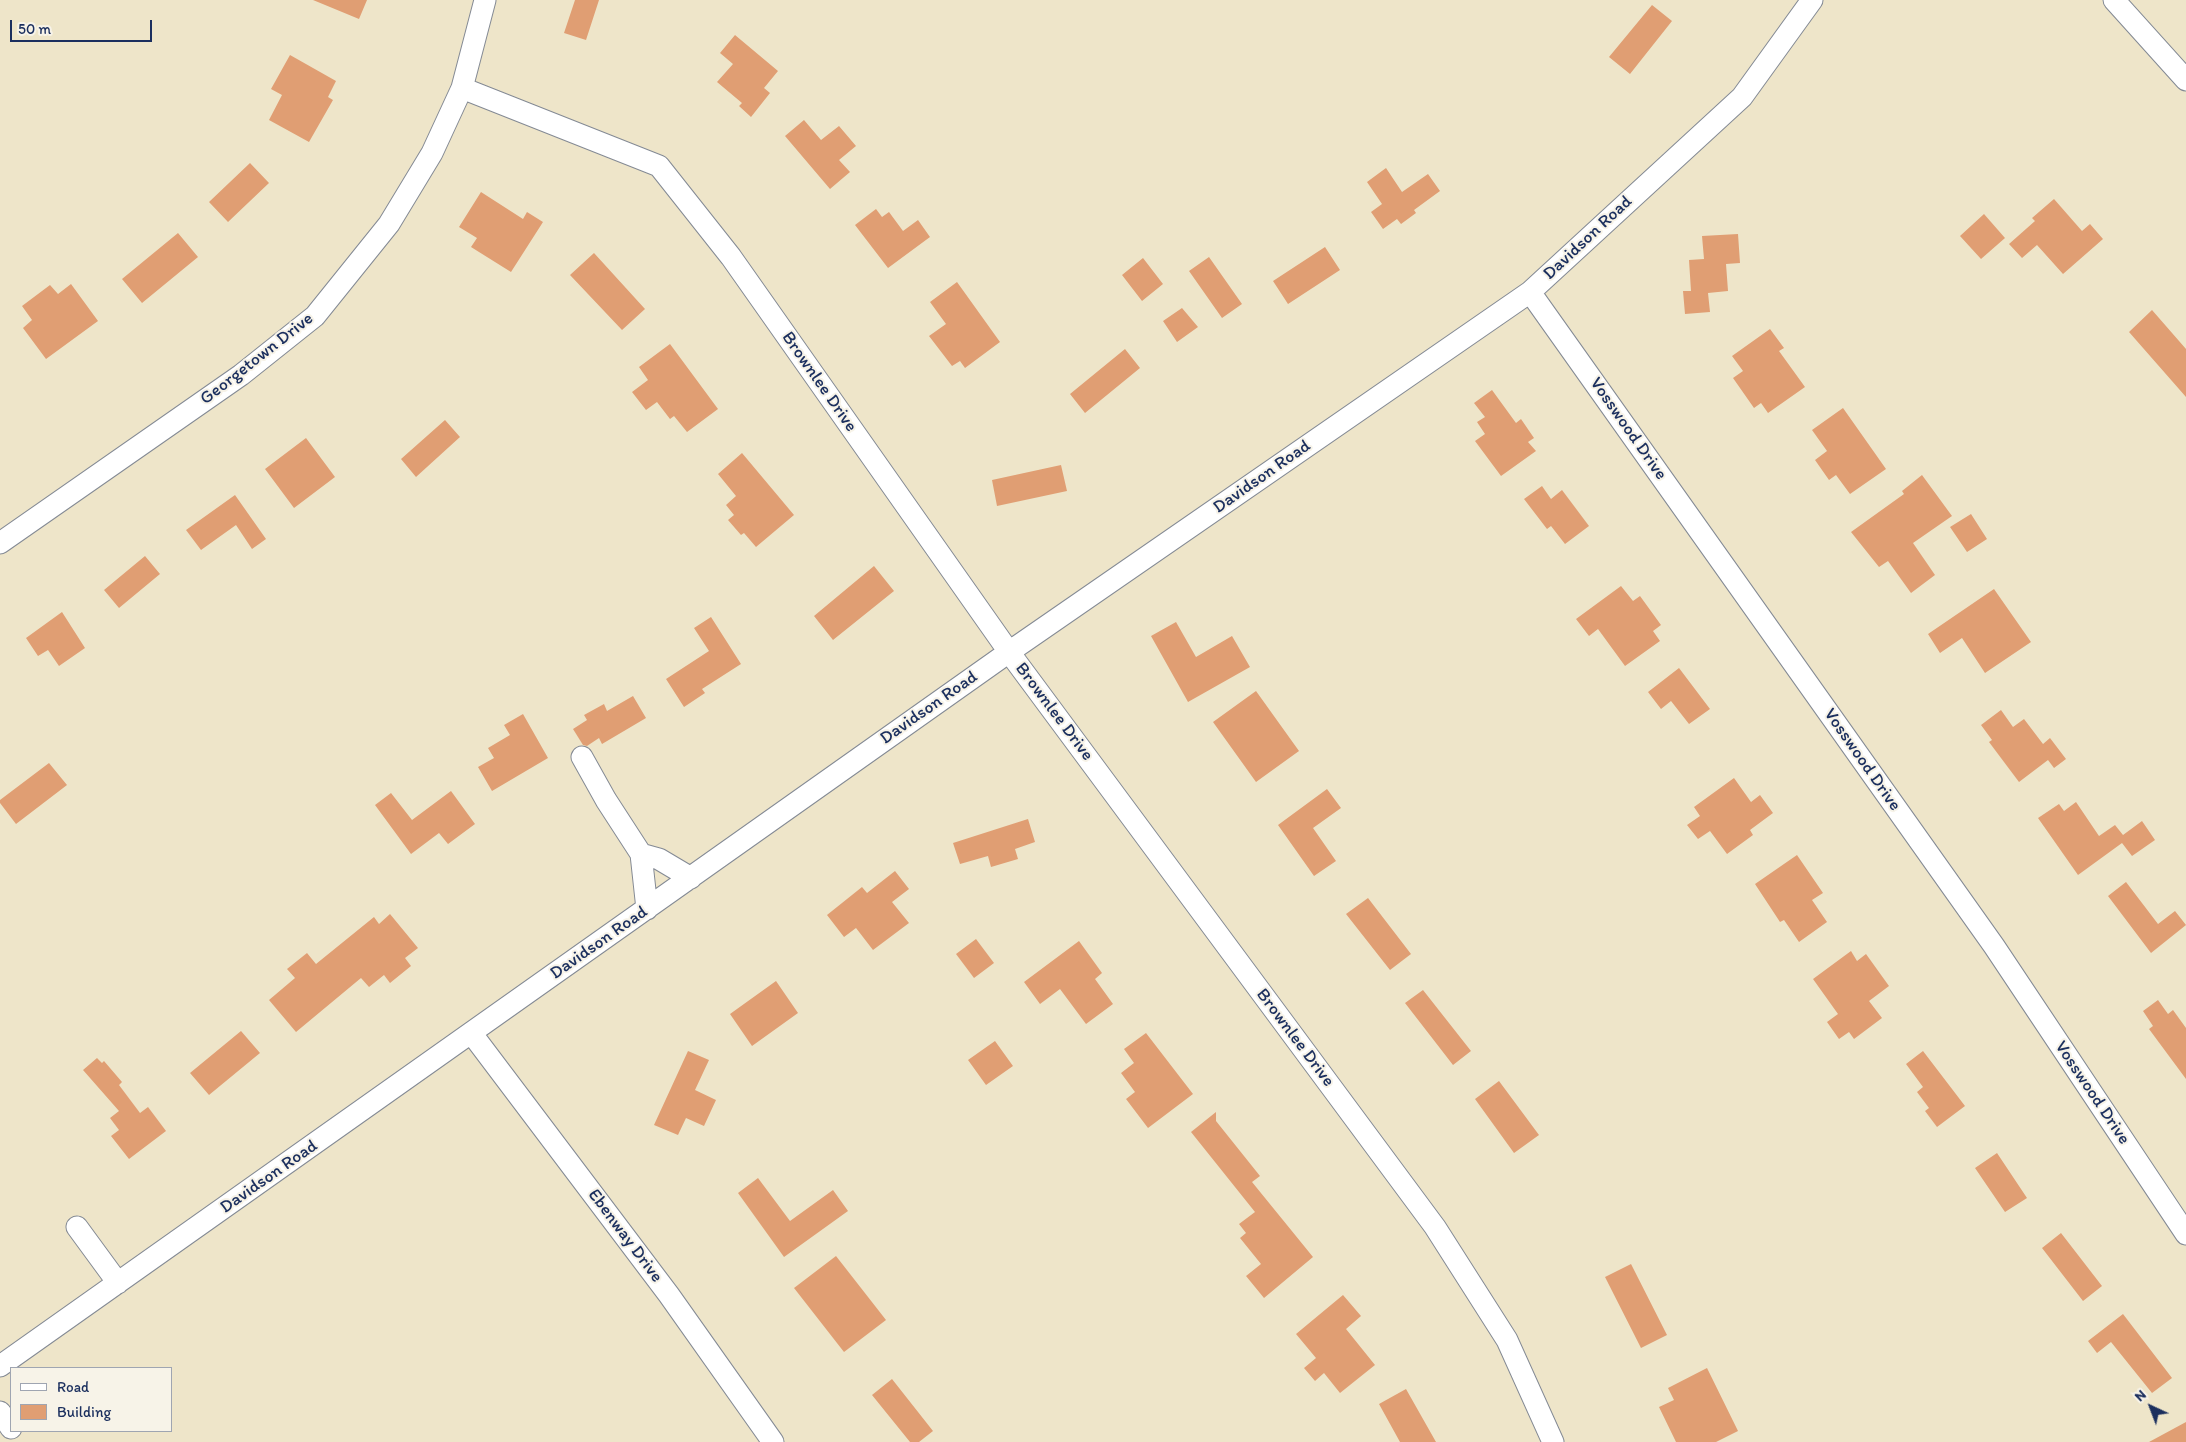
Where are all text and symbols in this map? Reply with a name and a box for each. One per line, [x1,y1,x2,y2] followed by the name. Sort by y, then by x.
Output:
[12,10,155,42] scale bar
[18,20,51,38] text: 50 m
[1539,191,1637,285] street label: Davidson Road
[196,308,318,410] street label: Georgetown Drive
[776,328,862,436] street label: Brownlee Drive
[1585,374,1671,484] street label: Vosswood Drive
[1209,435,1315,519] street label: Davidson Road
[1010,659,1098,765] street label: Brownlee Drive
[876,666,982,750] street label: Davidson Road
[1819,705,1905,815] street label: Vosswood Drive
[546,901,652,985] street label: Davidson Road
[1251,985,1339,1091] street label: Brownlee Drive
[2049,1037,2135,1149] street label: Vosswood Drive
[216,1135,322,1219] street label: Davidson Road
[583,1185,667,1287] street label: Ebenway Drive
[10,1367,172,1432] legend
[57,1378,89,1396] text: Road
[2126,1382,2176,1432] north arrow
[2131,1386,2150,1405] text: N
[57,1403,111,1421] text: Building

